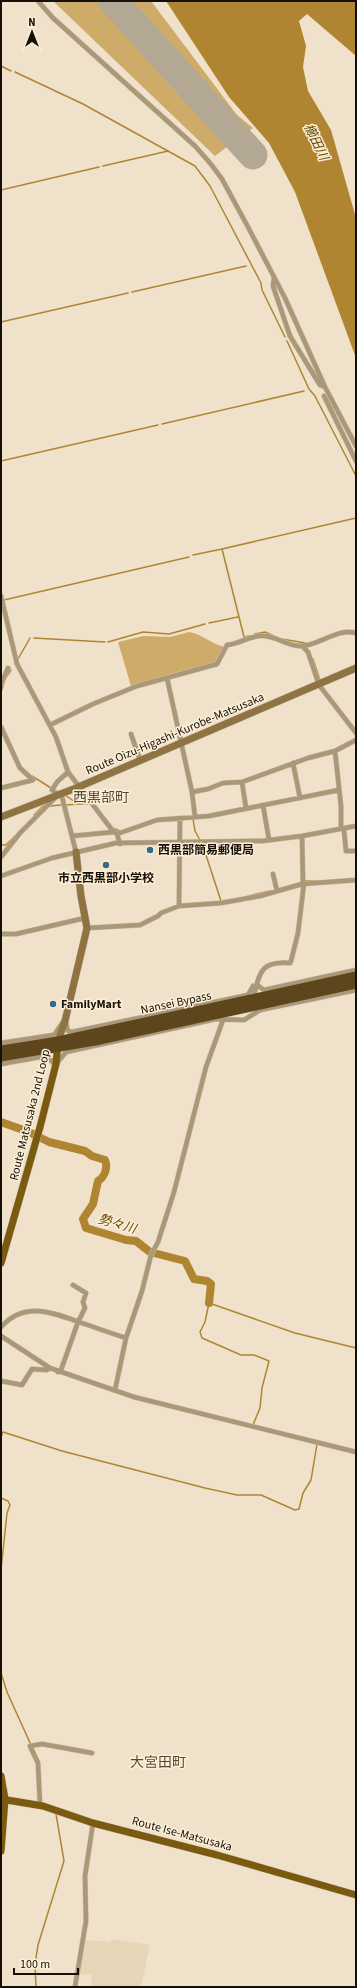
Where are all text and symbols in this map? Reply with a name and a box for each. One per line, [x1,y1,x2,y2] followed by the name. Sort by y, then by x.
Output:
[12,12,52,52] north arrow
[28,15,36,30] text: N
[299,121,334,165] water label: 櫛田川
[83,689,267,779] street label: Route Oizu-Higashi-Kurobe-Matsusaka
[73,788,129,808] district label: 西黒部町
[158,842,254,859] place label: 西黒部簡易郵便局
[145,845,155,855] marker: 西黒部簡易郵便局
[101,860,111,870] marker: 市立西黒部小学校
[58,870,154,887] place label: 市立西黒部小学校
[139,987,213,1019] street label: Nansei Bypass
[61,996,122,1013] place label: FamilyMart
[48,999,58,1009] marker: FamilyMart
[5,1047,55,1182] street label: Route Matsusaka 2nd Loop
[96,1210,140,1239] water label: 勢々川
[130,1753,186,1773] district label: 大宮田町
[130,1812,234,1856] street label: Route Ise-Matsusaka
[14,1950,78,1976] scale bar
[20,1956,50,1973] text: 100 m

